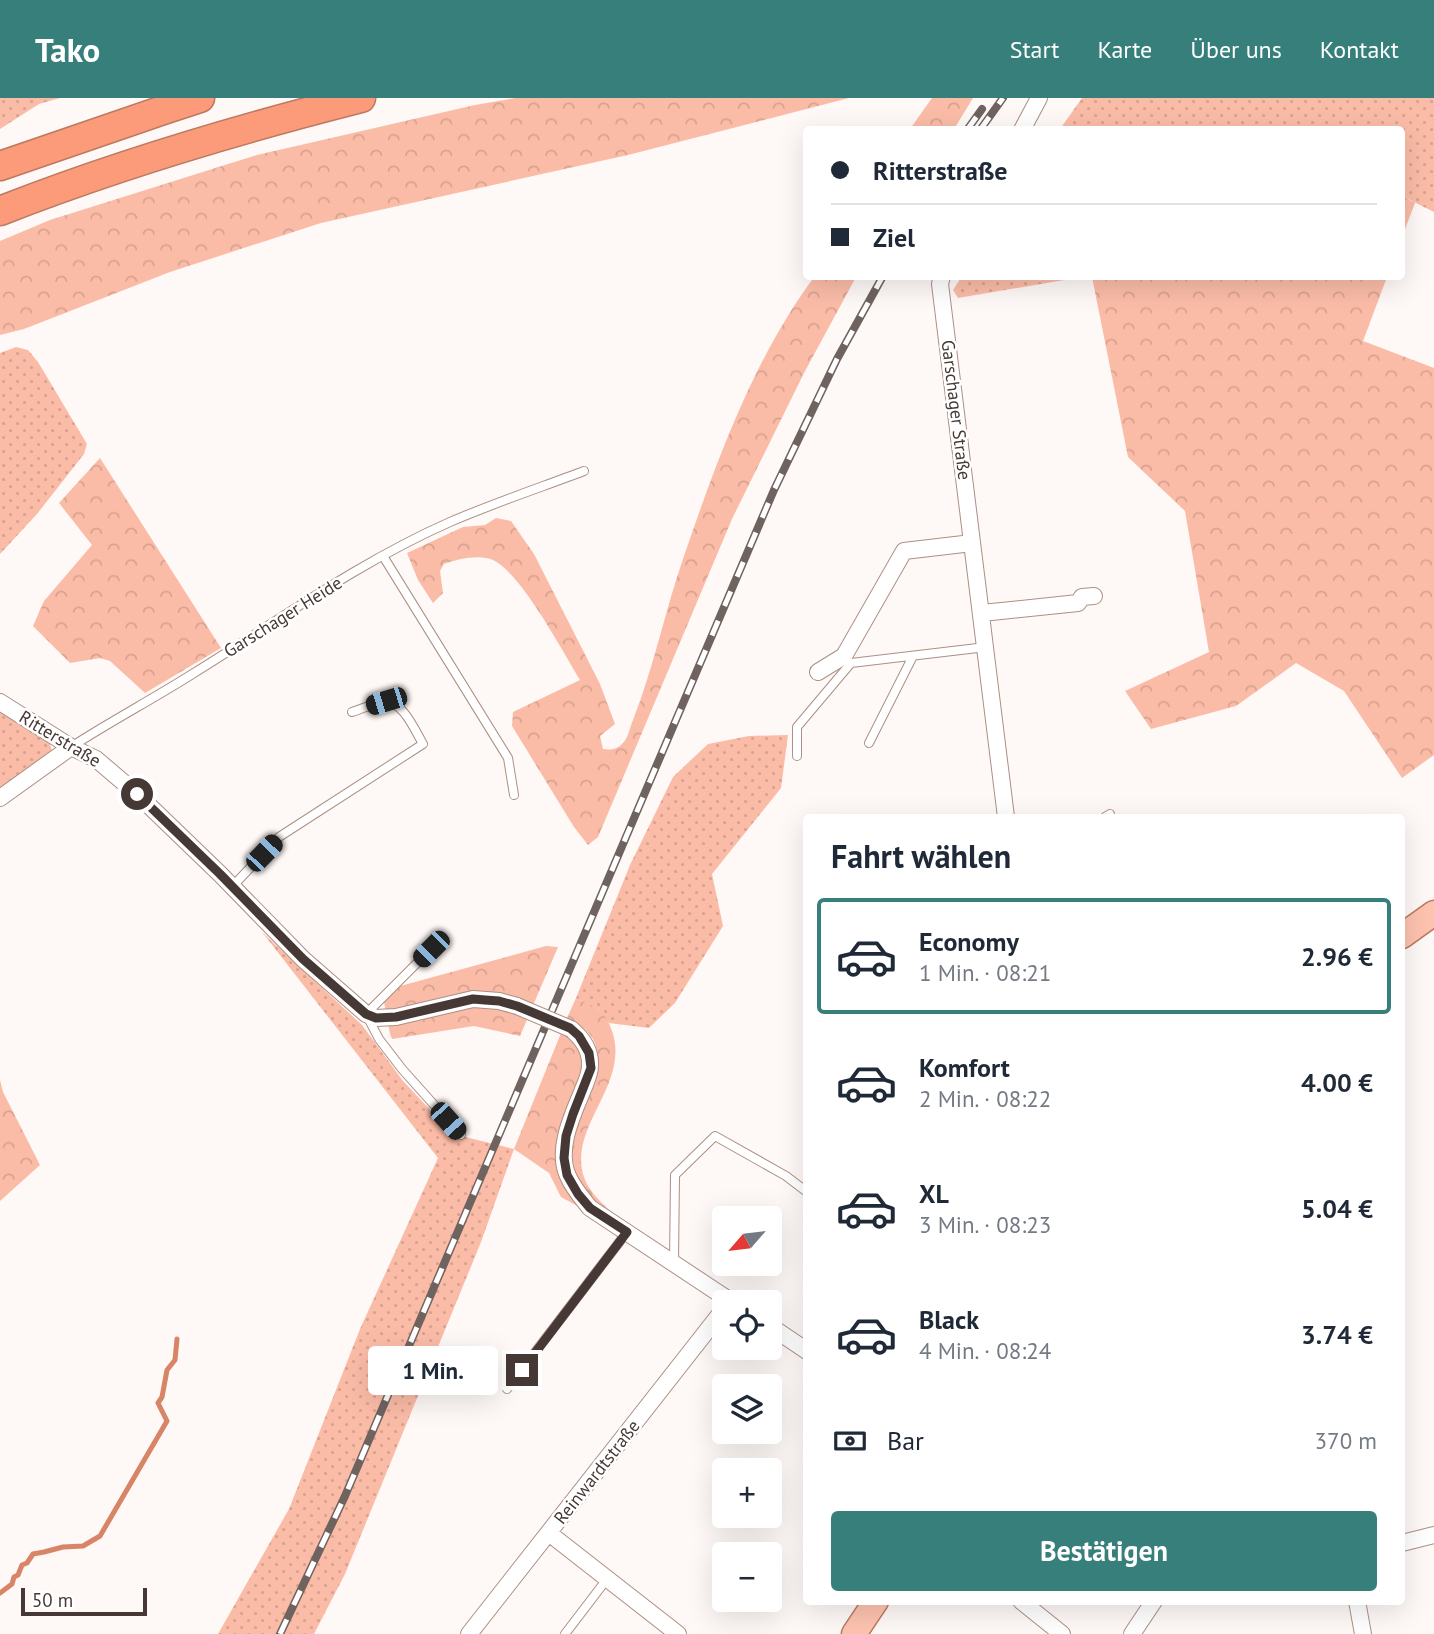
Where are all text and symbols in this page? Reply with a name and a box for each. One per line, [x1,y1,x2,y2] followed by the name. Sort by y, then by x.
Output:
[35,28,100,71] text: Tako
[1010,34,1059,65] text: Start
[1097,34,1152,65] text: Karte
[1190,34,1282,65] text: Über uns
[1320,34,1399,65] text: Kontakt
[873,154,1007,187] text: Ritterstraße
[873,221,915,254] text: Ziel
[937,339,976,481] street label: Garschager Straße
[219,571,346,662] street label: Garschager Heide
[363,685,410,717] car
[15,705,105,772] street label: Ritterstraße
[121,778,153,810] route start
[242,831,287,875] car
[831,835,1011,877] text: Fahrt wählen
[835,925,898,988] icon: car
[919,925,1019,958] text: Economy
[409,927,454,971] car
[1301,940,1373,973] text: 2.96 €
[919,958,1051,987] text: 1 Min. · 08:21
[835,1051,898,1114] icon: car
[919,1051,1010,1084] text: Komfort
[1301,1066,1373,1099] text: 4.00 €
[919,1084,1051,1113] text: 2 Min. · 08:22
[427,1098,470,1144] car
[835,1177,898,1240] icon: car
[919,1177,949,1210] text: XL
[1301,1192,1373,1225] text: 5.04 €
[712,1206,782,1276] north arrow
[712,1206,782,1612] map controls
[919,1210,1051,1239] text: 3 Min. · 08:23
[712,1290,782,1360] button: locate
[835,1303,898,1366] icon: car
[919,1303,979,1336] text: Black
[1301,1318,1373,1351] text: 3.74 €
[919,1336,1051,1365] text: 4 Min. · 08:24
[368,1346,498,1394] callout: 1 Min.
[506,1354,538,1386] route end
[402,1356,464,1385] text: 1 Min.
[712,1374,782,1444] button: layers
[549,1415,645,1529] street label: Reinwardtstraße
[831,1422,869,1460] icon: cash
[887,1424,924,1457] text: Bar
[1315,1426,1377,1455] text: 370 m
[712,1458,782,1528] button: +
[831,1511,1377,1591] button: Bestätigen
[712,1542,782,1612] button: −
[21,1585,147,1617] scale bar
[32,1588,73,1612] text: 50 m

